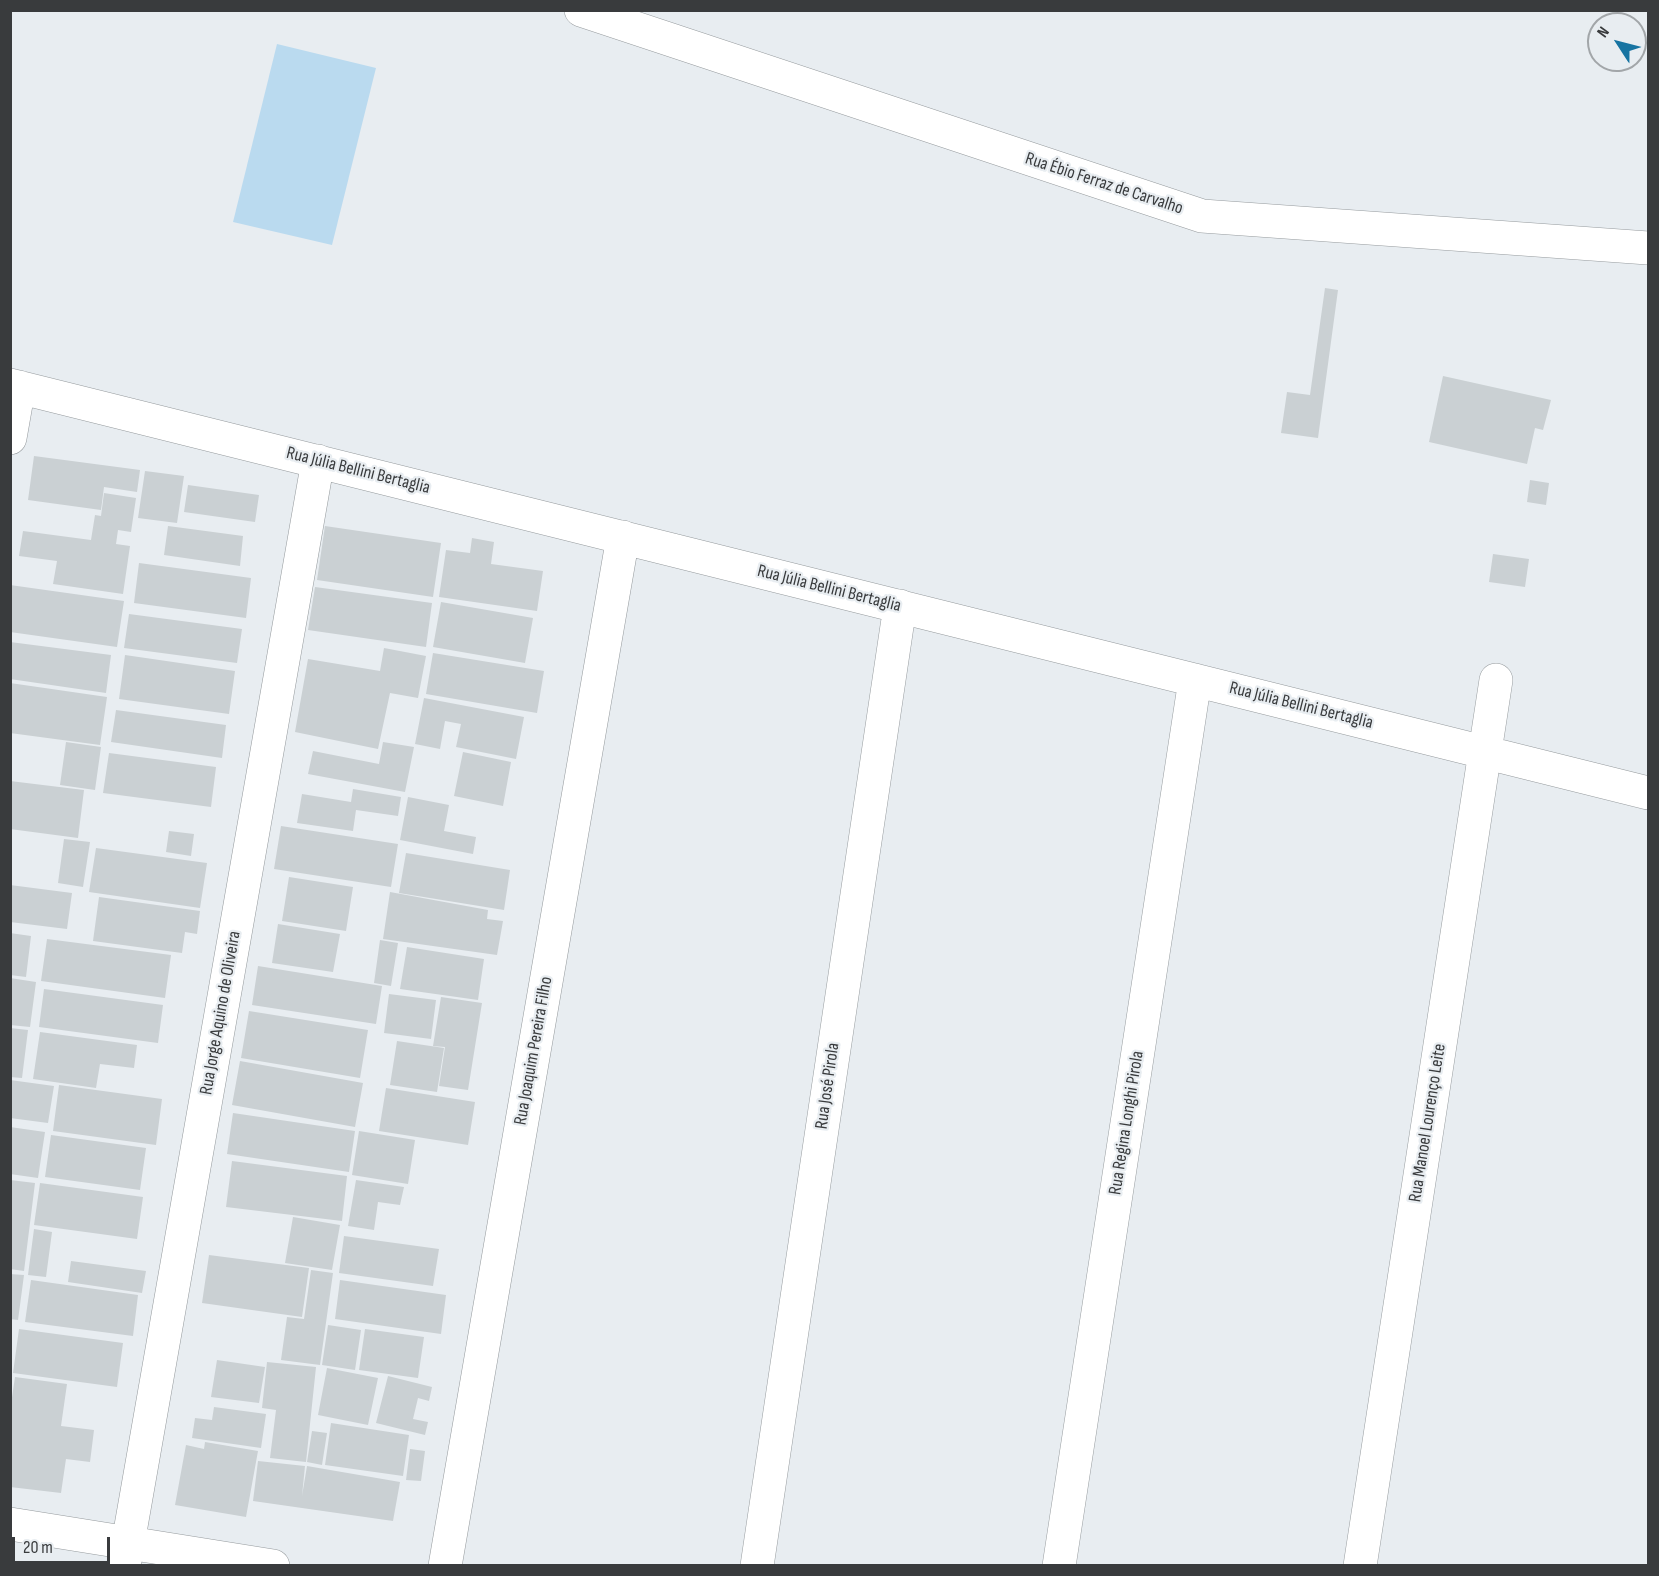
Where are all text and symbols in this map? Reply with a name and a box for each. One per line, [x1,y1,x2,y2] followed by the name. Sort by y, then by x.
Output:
[1587,12,1647,72] north arrow
[1593,23,1614,41] text: N
[1022,148,1186,220] street label: Rua Ébio Ferraz de Carvalho
[284,443,432,499] street label: Rua Júlia Bellini Bertaglia
[755,561,903,617] street label: Rua Júlia Bellini Bertaglia
[1227,678,1375,734] street label: Rua Júlia Bellini Bertaglia
[196,929,246,1097] street label: Rua Jorge Aquino de Oliveira
[510,975,558,1127] street label: Rua Joaquim Pereira Filho
[811,1041,845,1131] street label: Rua José Pirola
[1405,1042,1451,1204] street label: Rua Manoel Lourenço Leite
[1105,1050,1149,1196] street label: Rua Regina Longhi Pirola
[15,1525,112,1563] scale bar
[23,1537,53,1558] text: 20 m

